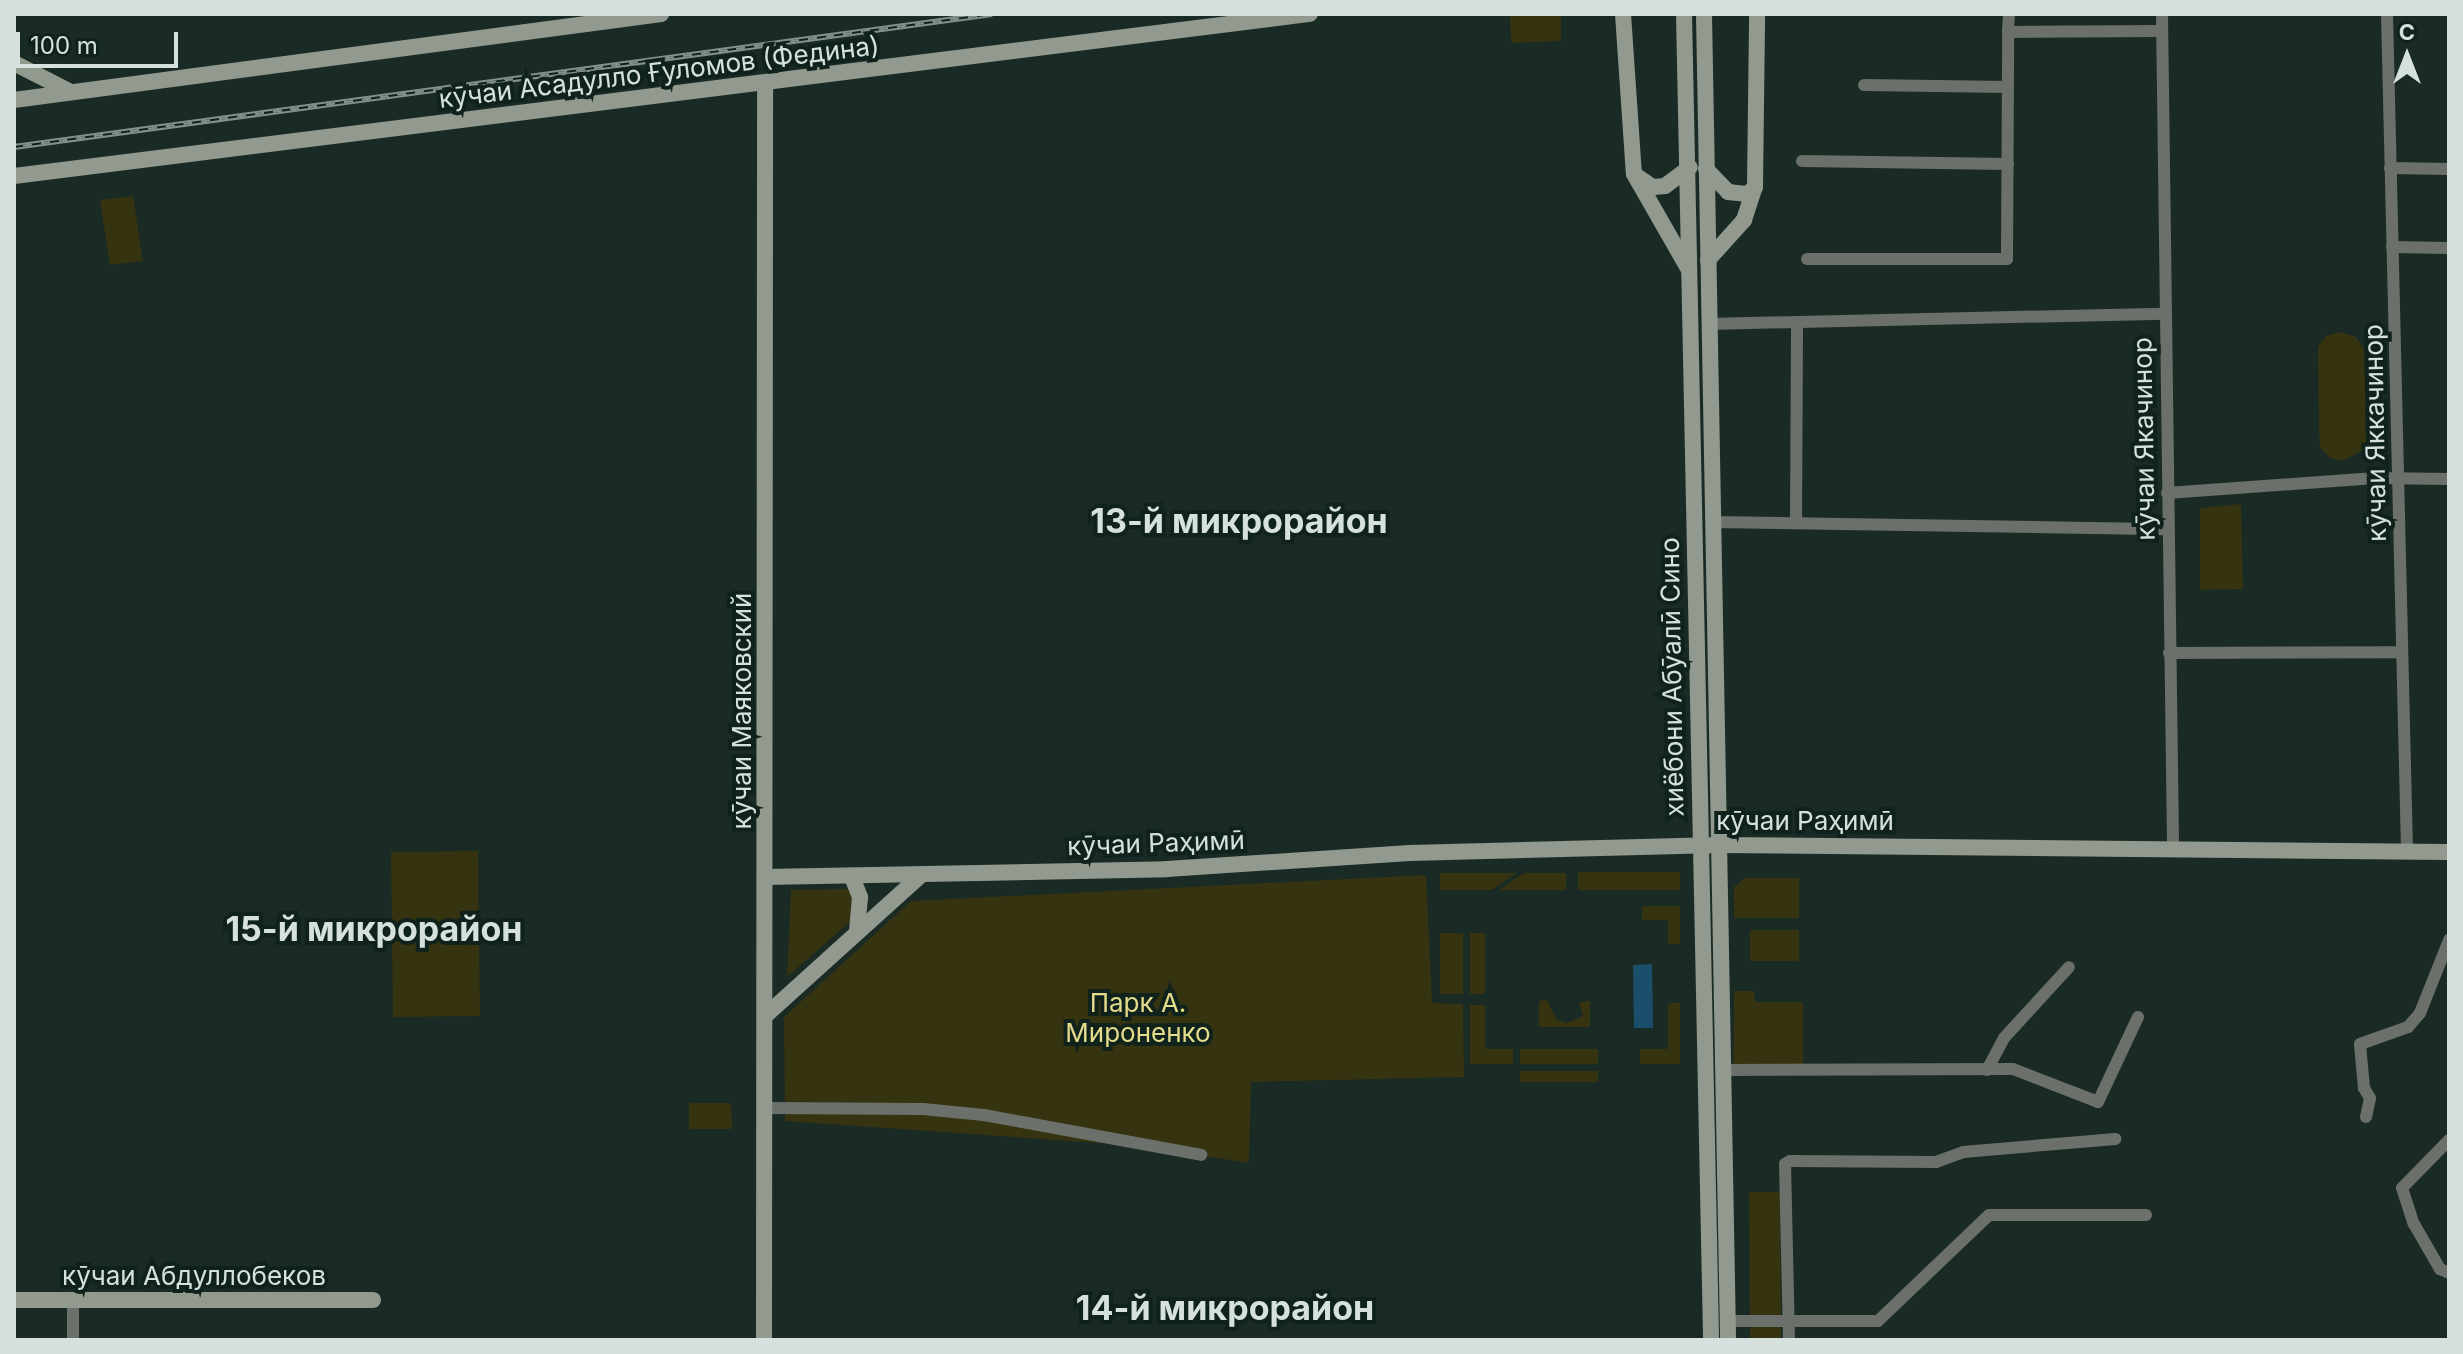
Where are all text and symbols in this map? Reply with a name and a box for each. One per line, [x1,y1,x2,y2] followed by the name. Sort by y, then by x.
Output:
[20,16,182,66] scale bar
[2367,16,2447,96] north arrow
[2399,19,2415,45] text: С
[437,29,881,115] street label: кӯчаи Асадулло Ғуломов (Федина)
[30,31,98,60] text: 100 m
[2358,324,2392,542] street label: кӯчаи Яккачинор
[2127,337,2161,541] street label: кӯчаи Якачинор
[1090,501,1388,541] district label: 13-й микрорайон
[1654,537,1690,817] street label: хиёбони Абӯалӣ Сино
[726,593,758,829] street label: кӯчаи Маяковский
[1716,805,1894,837] street label: кӯчаи Раҳимӣ
[1067,824,1245,862] street label: кӯчаи Раҳимӣ
[225,909,523,949] district label: 15-й микрорайон
[1065,987,1211,1048] park label: Парк А. Мироненко
[62,1260,326,1292] street label: кӯчаи Абдуллобеков
[1076,1288,1374,1328] district label: 14-й микрорайон

